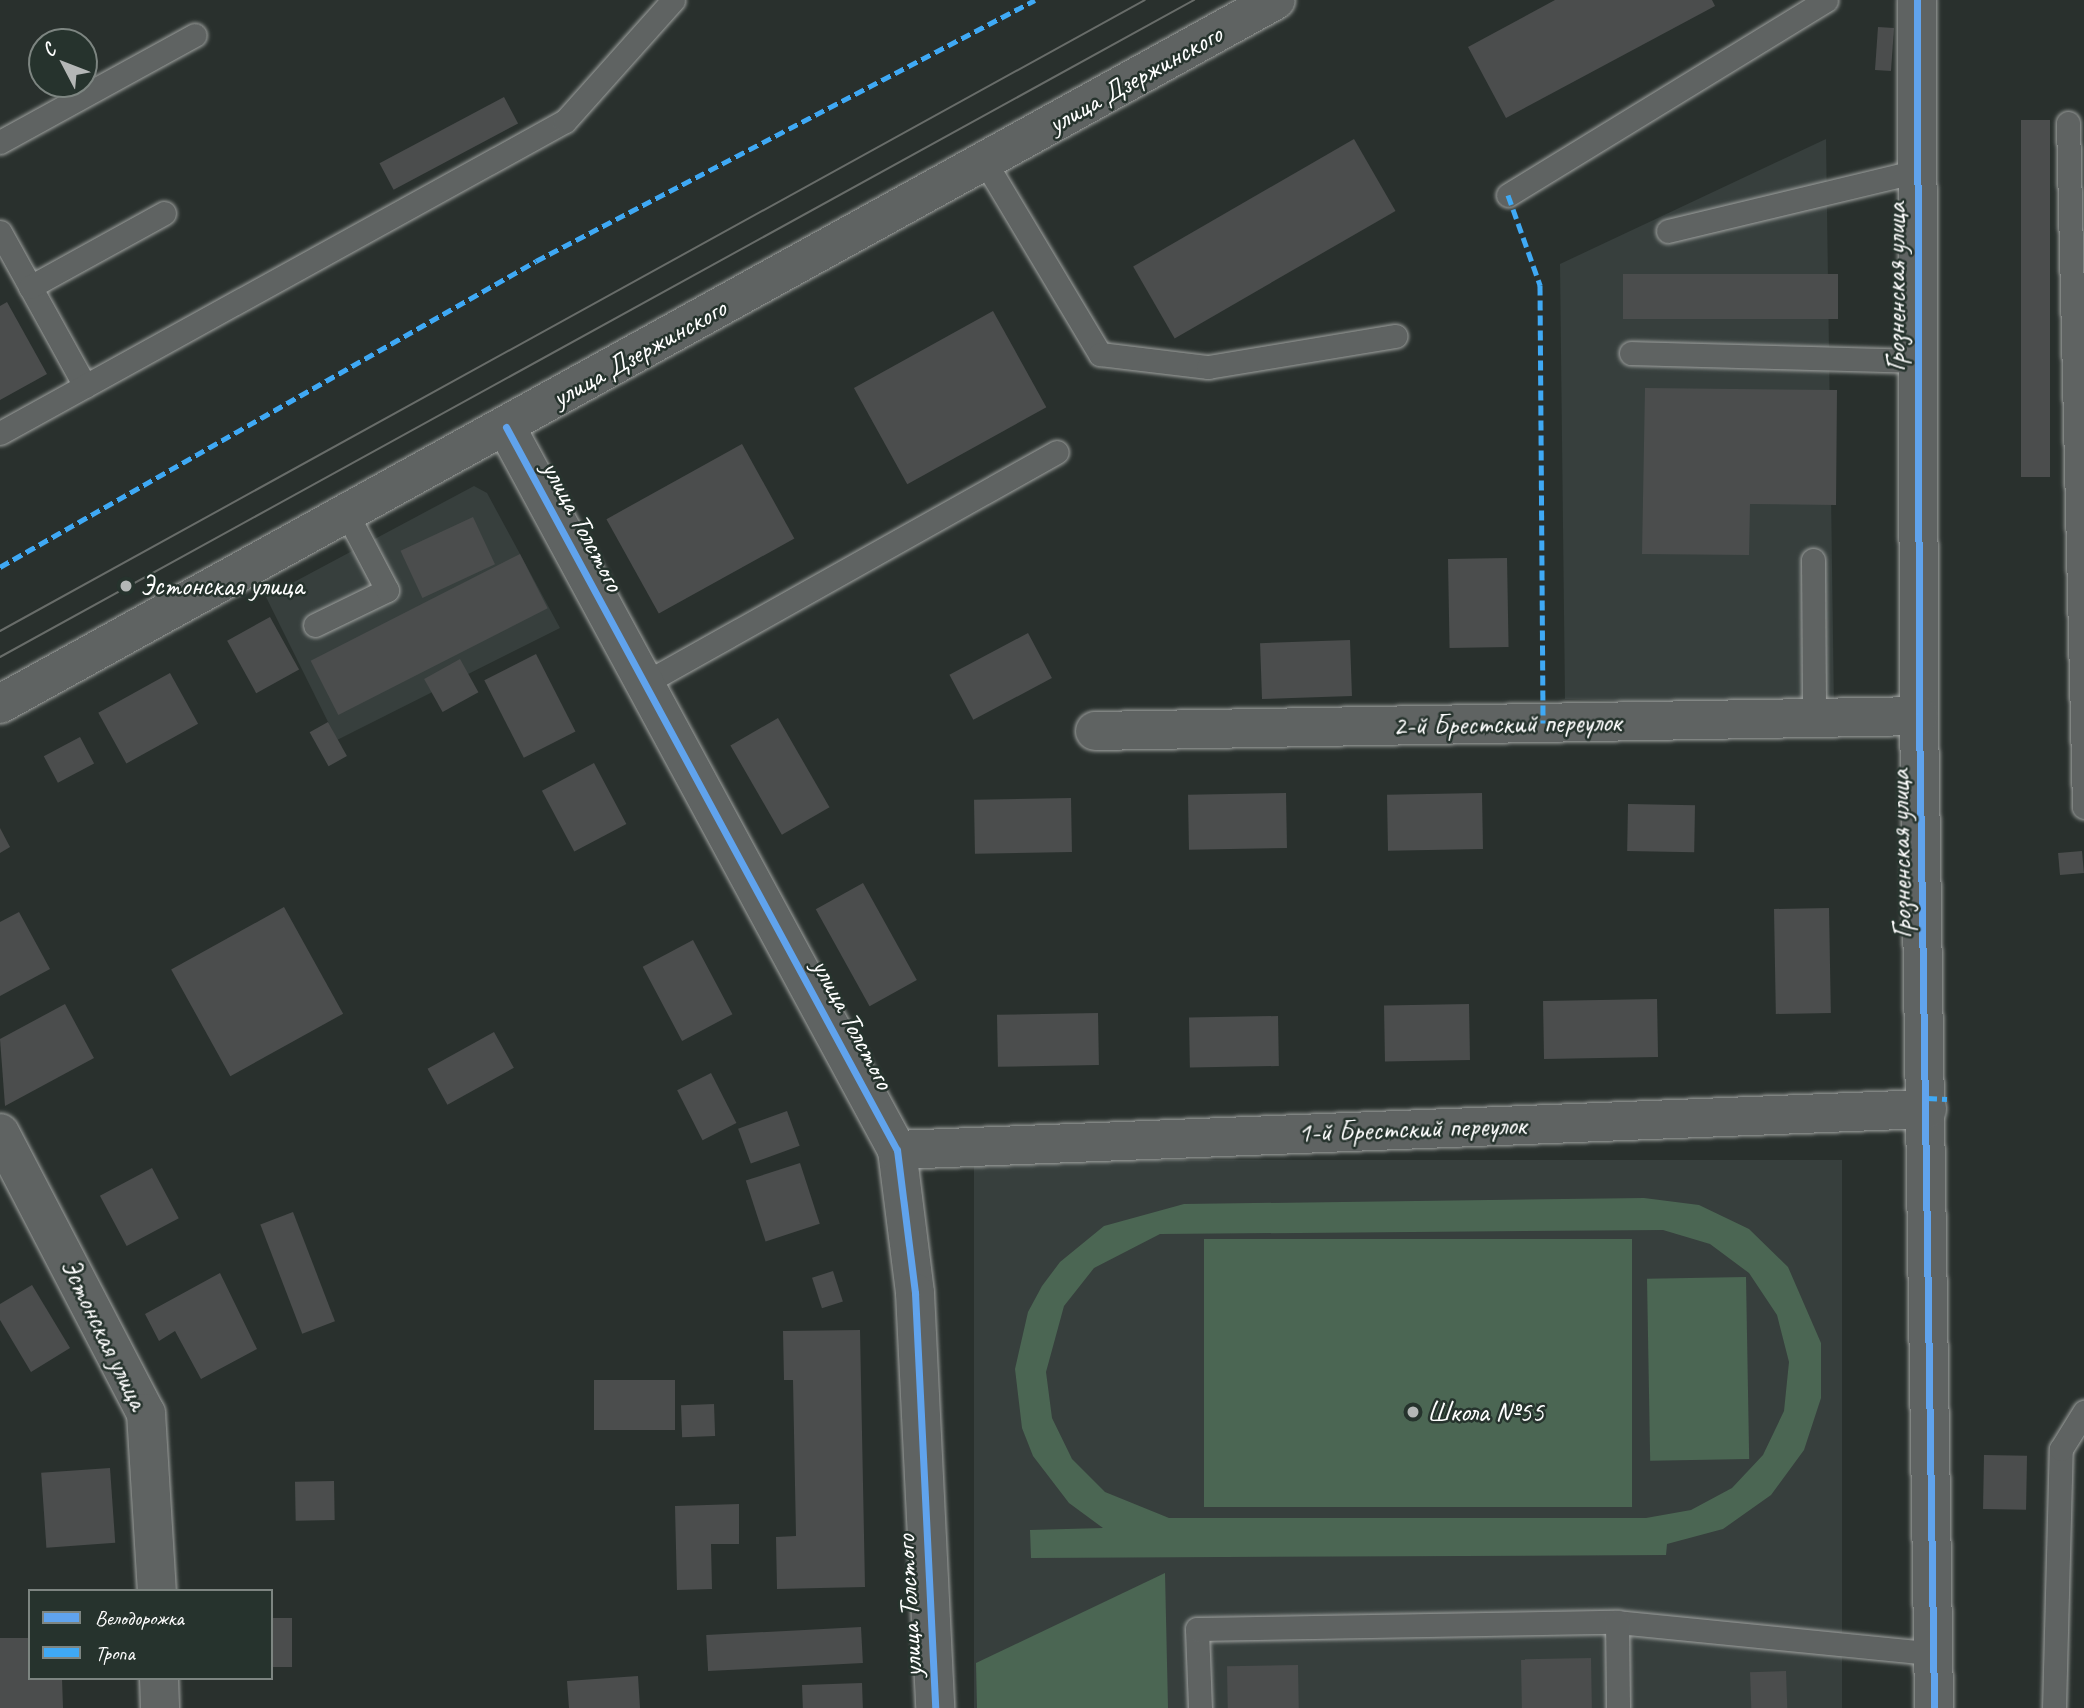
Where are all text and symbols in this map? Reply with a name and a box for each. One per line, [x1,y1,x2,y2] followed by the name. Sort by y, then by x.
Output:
[1043,18,1227,140] street label: улица Дзержинского
[28,28,98,98] north arrow
[37,39,61,62] text: С
[1879,202,1913,372] street label: Грозненская улица
[547,292,731,414] street label: улица Дзержинского
[535,455,631,597] street label: улица Толстого
[140,569,304,603] place label: Эстонская улица
[118,578,134,594] marker: Эстонская улица
[1393,705,1621,743] street label: 2-й Брестский переулок
[1883,768,1919,940] street label: Грозненская улица
[805,953,901,1095] street label: улица Толстого
[1297,1108,1527,1150] street label: 1-й Брестский переулок
[53,1253,155,1415] street label: Эстонская улица
[1427,1395,1544,1429] place label: Школа №55
[1405,1404,1421,1420] marker: Школа №55
[888,1534,930,1678] street label: улица Толстого
[28,1589,273,1680] legend
[95,1605,184,1631] text: Велодорожка
[95,1640,135,1666] text: Тропа

